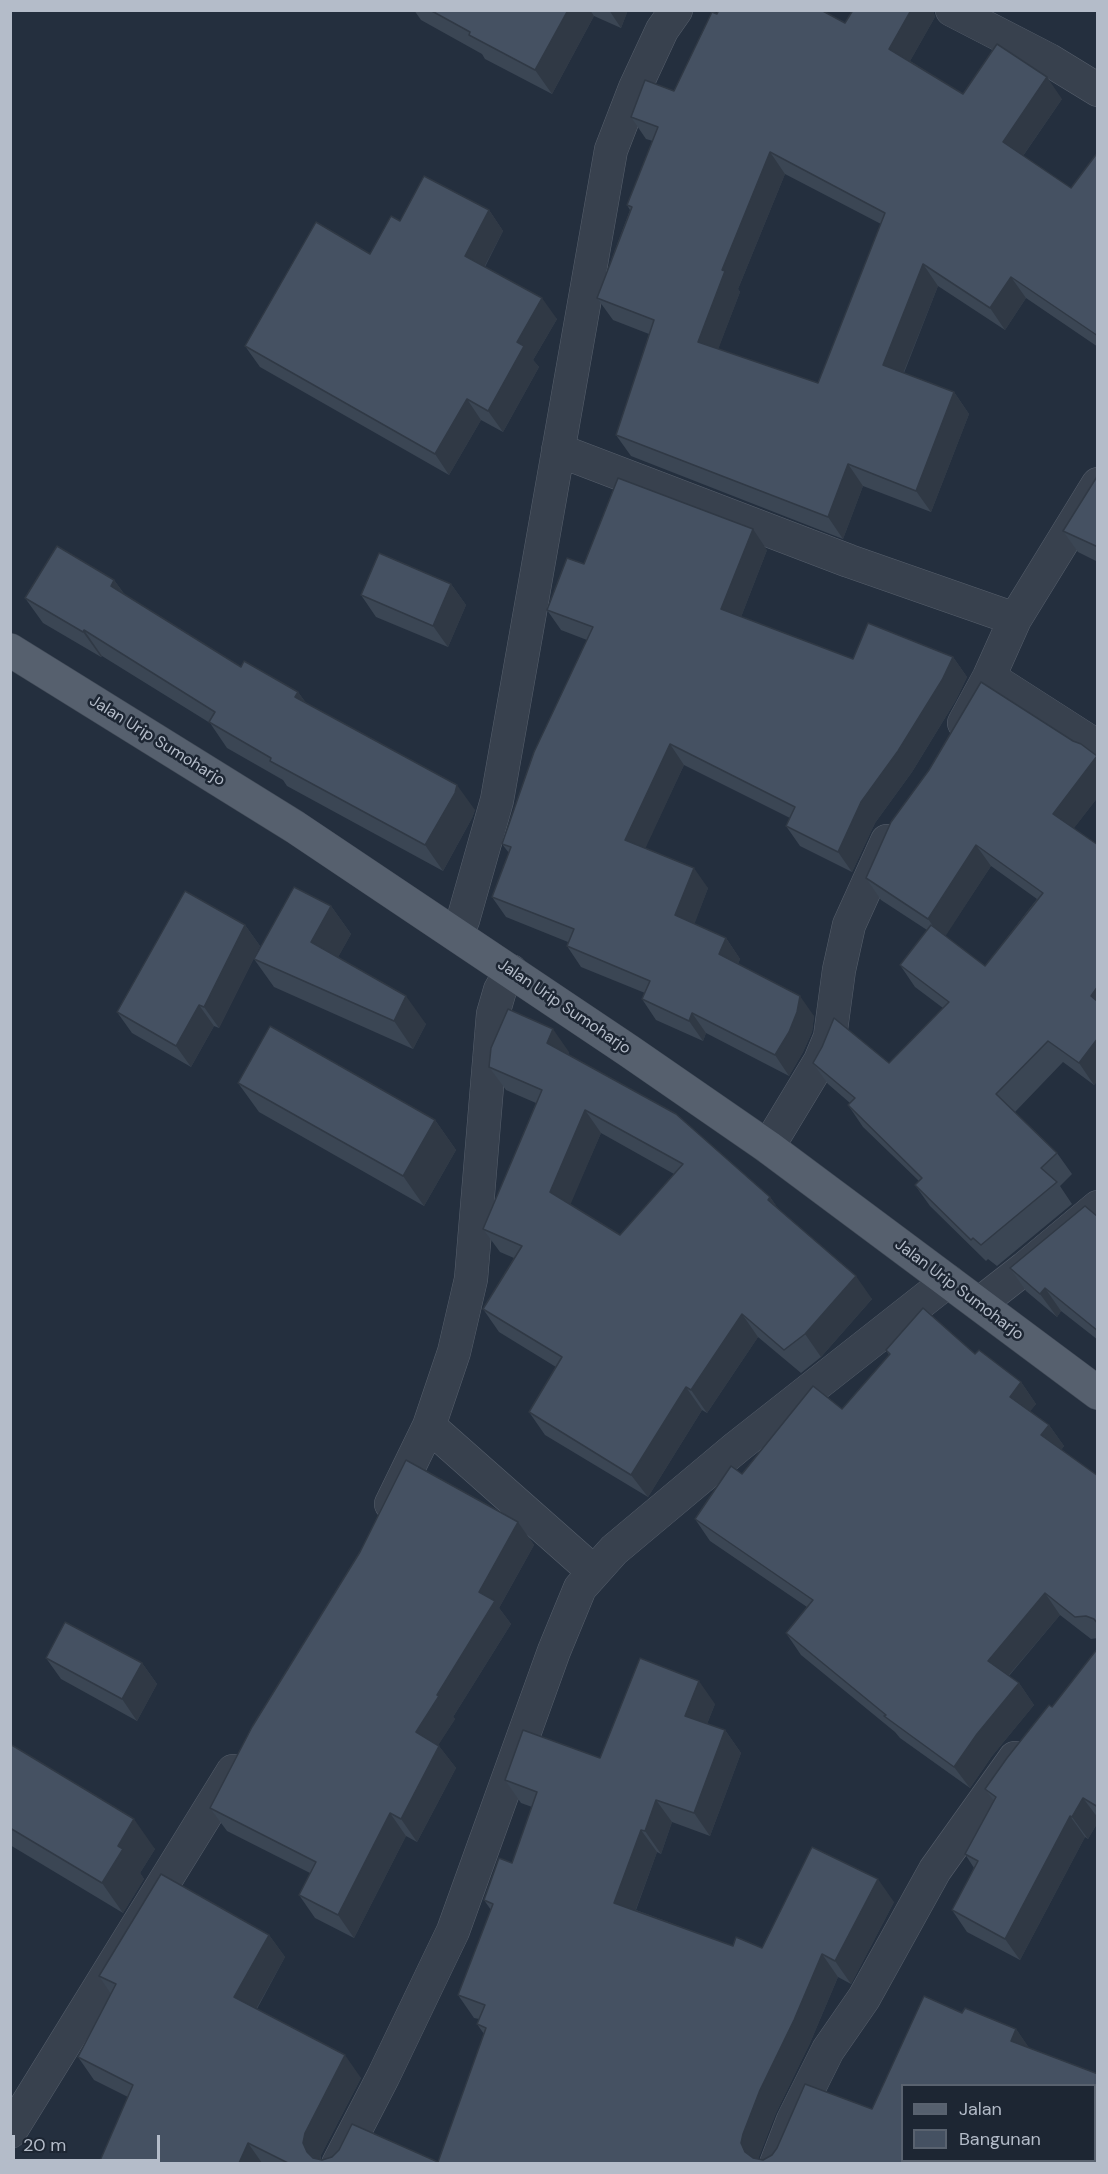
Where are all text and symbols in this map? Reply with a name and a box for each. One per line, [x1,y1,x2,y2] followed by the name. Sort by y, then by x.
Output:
[86,691,228,791] street label: Jalan Urip Sumoharjo
[494,955,634,1059] street label: Jalan Urip Sumoharjo
[891,1235,1027,1345] street label: Jalan Urip Sumoharjo
[901,2084,1096,2162] legend
[959,2097,1002,2121] text: Jalan
[15,2123,164,2161] scale bar
[959,2127,1041,2151] text: Bangunan
[23,2133,66,2157] text: 20 m

